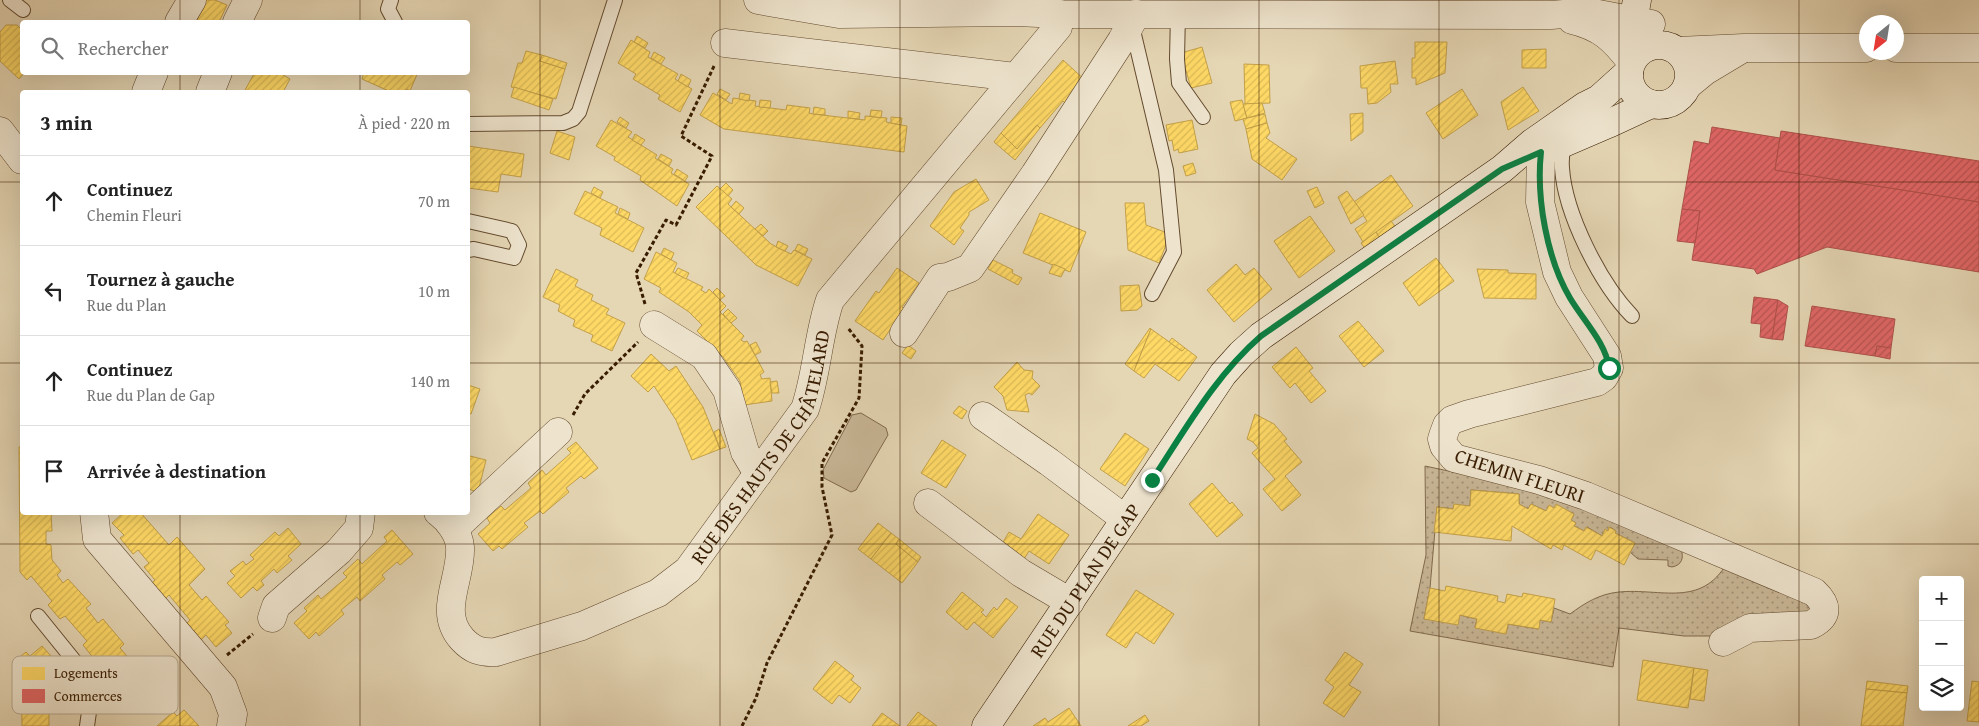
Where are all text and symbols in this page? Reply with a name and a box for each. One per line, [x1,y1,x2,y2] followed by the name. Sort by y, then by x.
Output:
[1859,15,1904,60] north arrow
[20,20,470,75] search box
[38,34,66,62] icon: search
[78,34,169,62] text: Rechercher
[40,107,92,138] text: 3 min
[358,111,450,135] text: À pied · 220 m
[87,175,173,203] text: Continuez
[40,187,68,215] icon: ahead
[418,189,450,213] text: 70 m
[87,203,182,227] text: Chemin Fleuri
[87,265,235,293] text: Tournez à gauche
[40,277,68,305] icon: left
[418,279,450,303] text: 10 m
[87,293,166,317] text: Rue du Plan
[683,327,836,570] street label: RUE DES HAUTS DE CHÂTELARD
[87,355,173,383] text: Continuez
[1598,357,1621,380] route start
[40,367,68,395] icon: ahead
[410,369,450,393] text: 140 m
[87,383,215,407] text: Rue du Plan de Gap
[1451,440,1589,510] street label: CHEMIN FLEURI
[40,457,68,485] icon: arrive
[87,457,266,485] text: Arrivée à destination
[1141,469,1164,492] route end
[1022,497,1147,663] street label: RUE DU PLAN DE GAP
[1919,576,1964,711] map controls
[1919,576,1964,621] button: +
[1919,621,1964,666] button: −
[12,656,178,714] legend
[54,663,118,683] text: Logements
[1919,666,1964,711] button: layers
[54,686,122,706] text: Commerces

